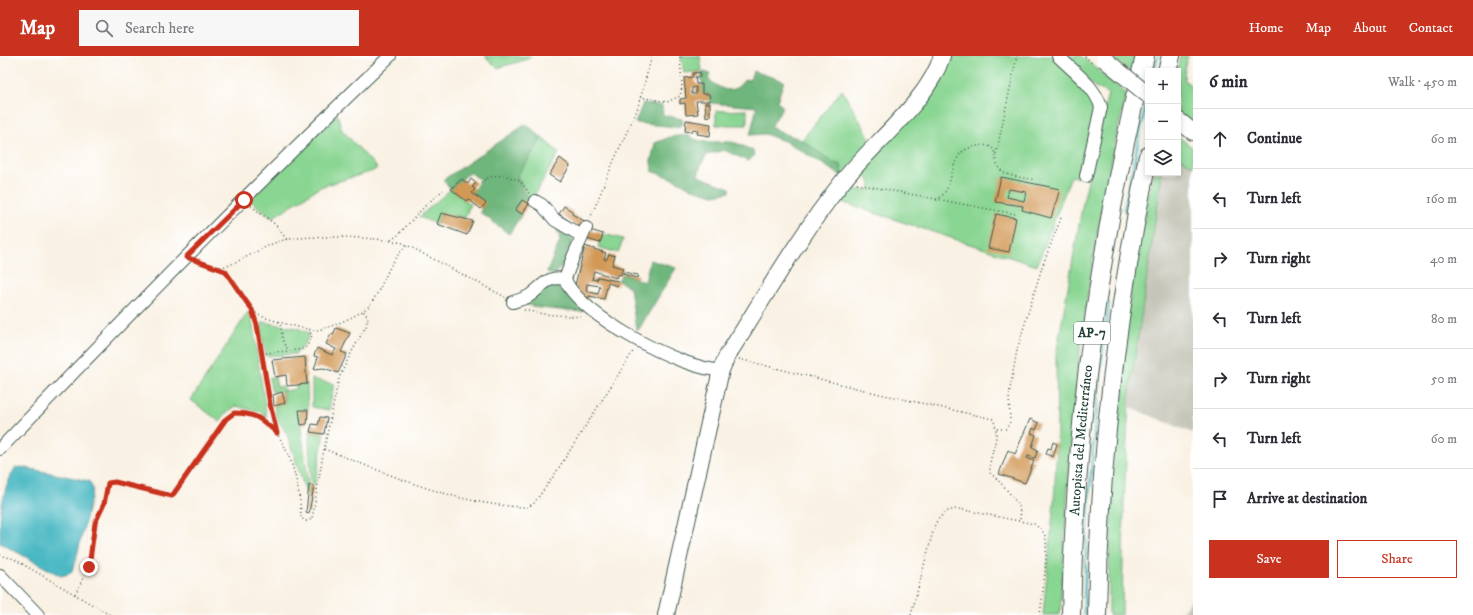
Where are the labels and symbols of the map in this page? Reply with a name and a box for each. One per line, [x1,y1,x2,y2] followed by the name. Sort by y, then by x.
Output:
[235,191,253,209] route start
[1074,322,1110,344] road number: AP-7
[1066,364,1097,516] street label: Autopista del Mediterráneo
[80,558,98,576] route end

